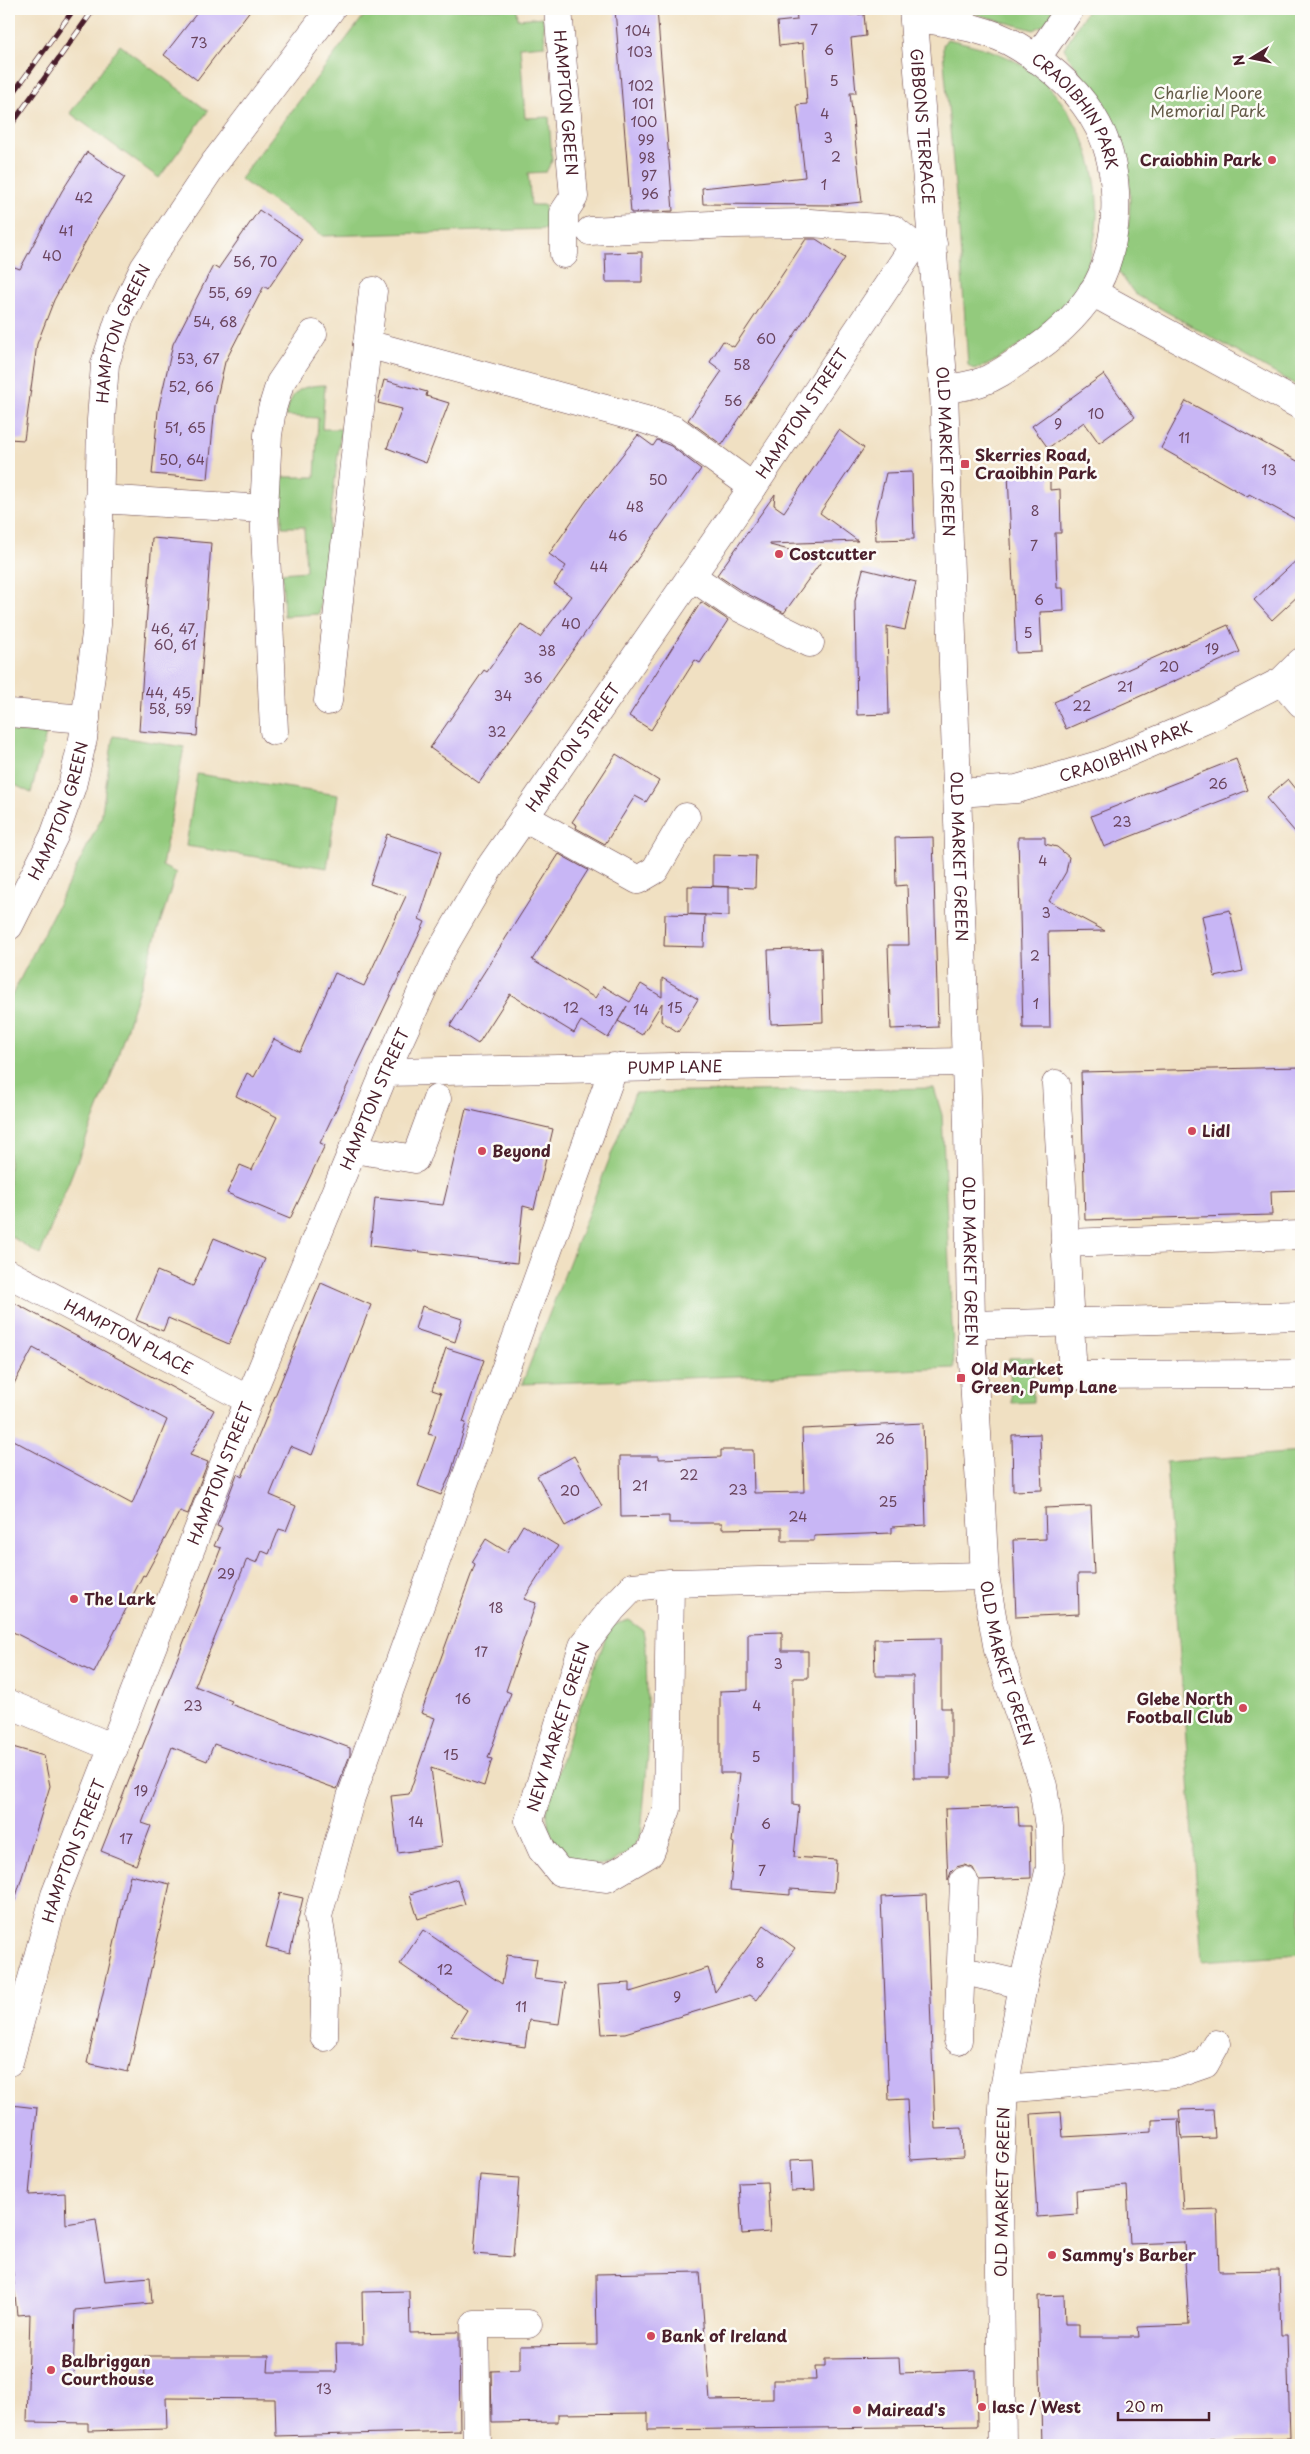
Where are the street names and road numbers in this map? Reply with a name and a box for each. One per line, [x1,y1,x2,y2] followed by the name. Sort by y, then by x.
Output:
[549,29,585,177] street label: HAMPTON GREEN
[1027,46,1125,171] street label: CRAOIBHIN PARK
[905,48,942,206] street label: GIBBONS TERRACE
[89,259,155,404] street label: HAMPTON GREEN
[749,343,853,483] street label: HAMPTON STREET
[931,366,962,537] street label: OLD MARKET GREEN
[519,678,625,816] street label: HAMPTON STREET
[1056,714,1195,787] street label: CRAOIBHIN PARK
[21,739,93,884] street label: HAMPTON GREEN
[945,771,975,942] street label: OLD MARKET GREEN
[333,1024,415,1173] street label: HAMPTON STREET
[627,1053,723,1079] street label: PUMP LANE
[958,1176,985,1347] street label: OLD MARKET GREEN
[60,1292,198,1380] street label: HAMPTON PLACE
[180,1398,258,1548] street label: HAMPTON STREET
[975,1578,1042,1748] street label: OLD MARKET GREEN
[520,1639,595,1814] street label: NEW MARKET GREEN
[35,1775,110,1925] street label: HAMPTON STREET
[988,2107,1014,2277] street label: OLD MARKET GREEN

